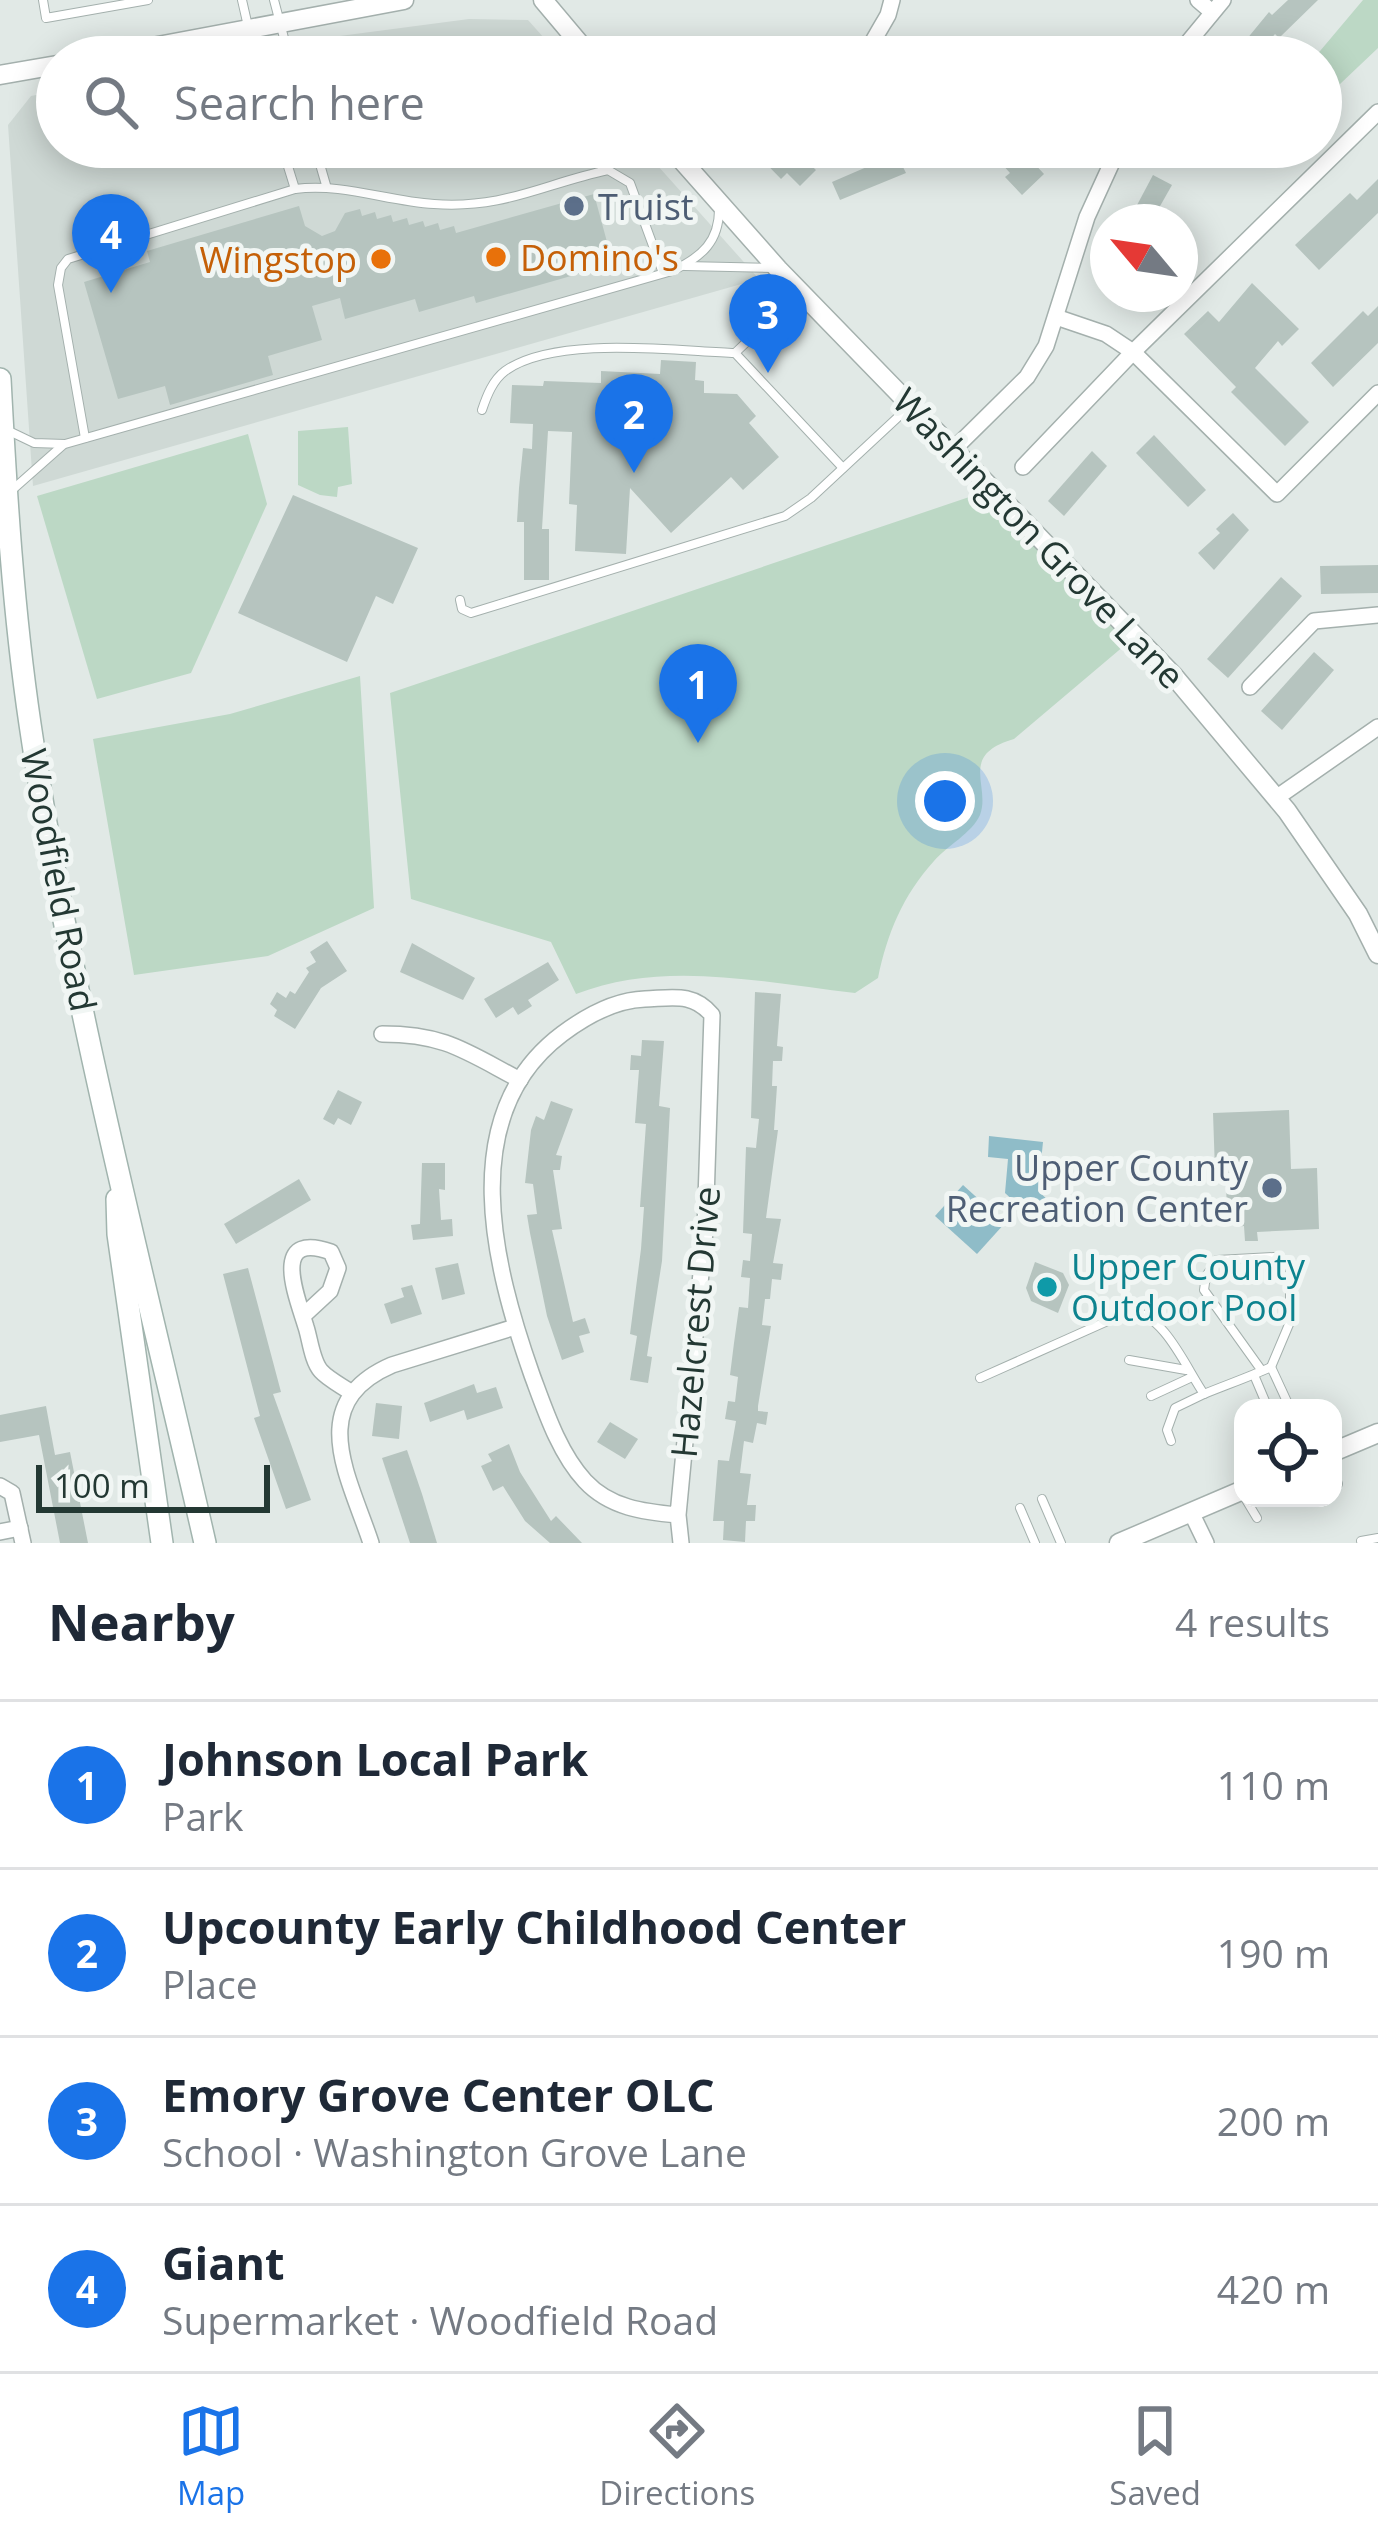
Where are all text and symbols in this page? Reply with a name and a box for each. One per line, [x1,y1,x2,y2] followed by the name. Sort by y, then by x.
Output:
[36,36,1342,168] search box
[78,69,144,135] icon: search
[174,72,425,133] text: Search here
[598,182,694,231] place label: Truist
[561,193,587,219] marker: Truist
[72,194,150,293] pin: 4
[1090,204,1198,312] north arrow
[520,233,679,282] place label: Domino's
[199,235,357,284] place label: Wingstop
[483,244,509,270] marker: Domino's
[368,246,394,272] marker: Wingstop
[729,274,807,373] pin: 3
[595,374,673,473] pin: 2
[882,377,1196,699] street label: Washington Grove Lane
[659,644,737,743] pin: 1
[10,745,108,1015] street label: Woodfield Road
[915,771,975,831] your location
[946,1143,1249,1233] place label: Upper County Recreation Center
[1259,1175,1285,1201] marker: Upper County Recreation Center
[659,1184,731,1460] street label: Hazelcrest Drive
[1071,1242,1306,1332] place label: Upper County Outdoor Pool
[1034,1274,1060,1300] marker: Upper County Outdoor Pool
[1234,1399,1342,1507] map controls
[1234,1399,1342,1507] button: locate
[36,1459,270,1512] scale bar
[54,1463,150,1508] text: 100 m
[48,1586,235,1656] text: Nearby
[1175,1595,1330,1648] text: 4 results
[162,1728,588,1789] text: Johnson Local Park
[76,1758,98,1811] text: 1
[1217,1758,1330,1811] text: 110 m
[162,1789,244,1842] text: Park
[162,1896,906,1957] text: Upcounty Early Childhood Center
[76,1926,98,1979] text: 2
[1217,1926,1330,1979] text: 190 m
[162,1957,258,2010] text: Place
[162,2064,715,2125] text: Emory Grove Center OLC
[76,2094,98,2147] text: 3
[1217,2094,1330,2147] text: 200 m
[162,2125,747,2178] text: School · Washington Grove Lane
[162,2232,285,2293] text: Giant
[76,2262,98,2315] text: 4
[1217,2262,1330,2315] text: 420 m
[162,2293,718,2346] text: Supermarket · Woodfield Road
[177,2398,245,2515] tab: Map
[599,2398,755,2515] tab: Directions
[1109,2398,1201,2515] tab: Saved

